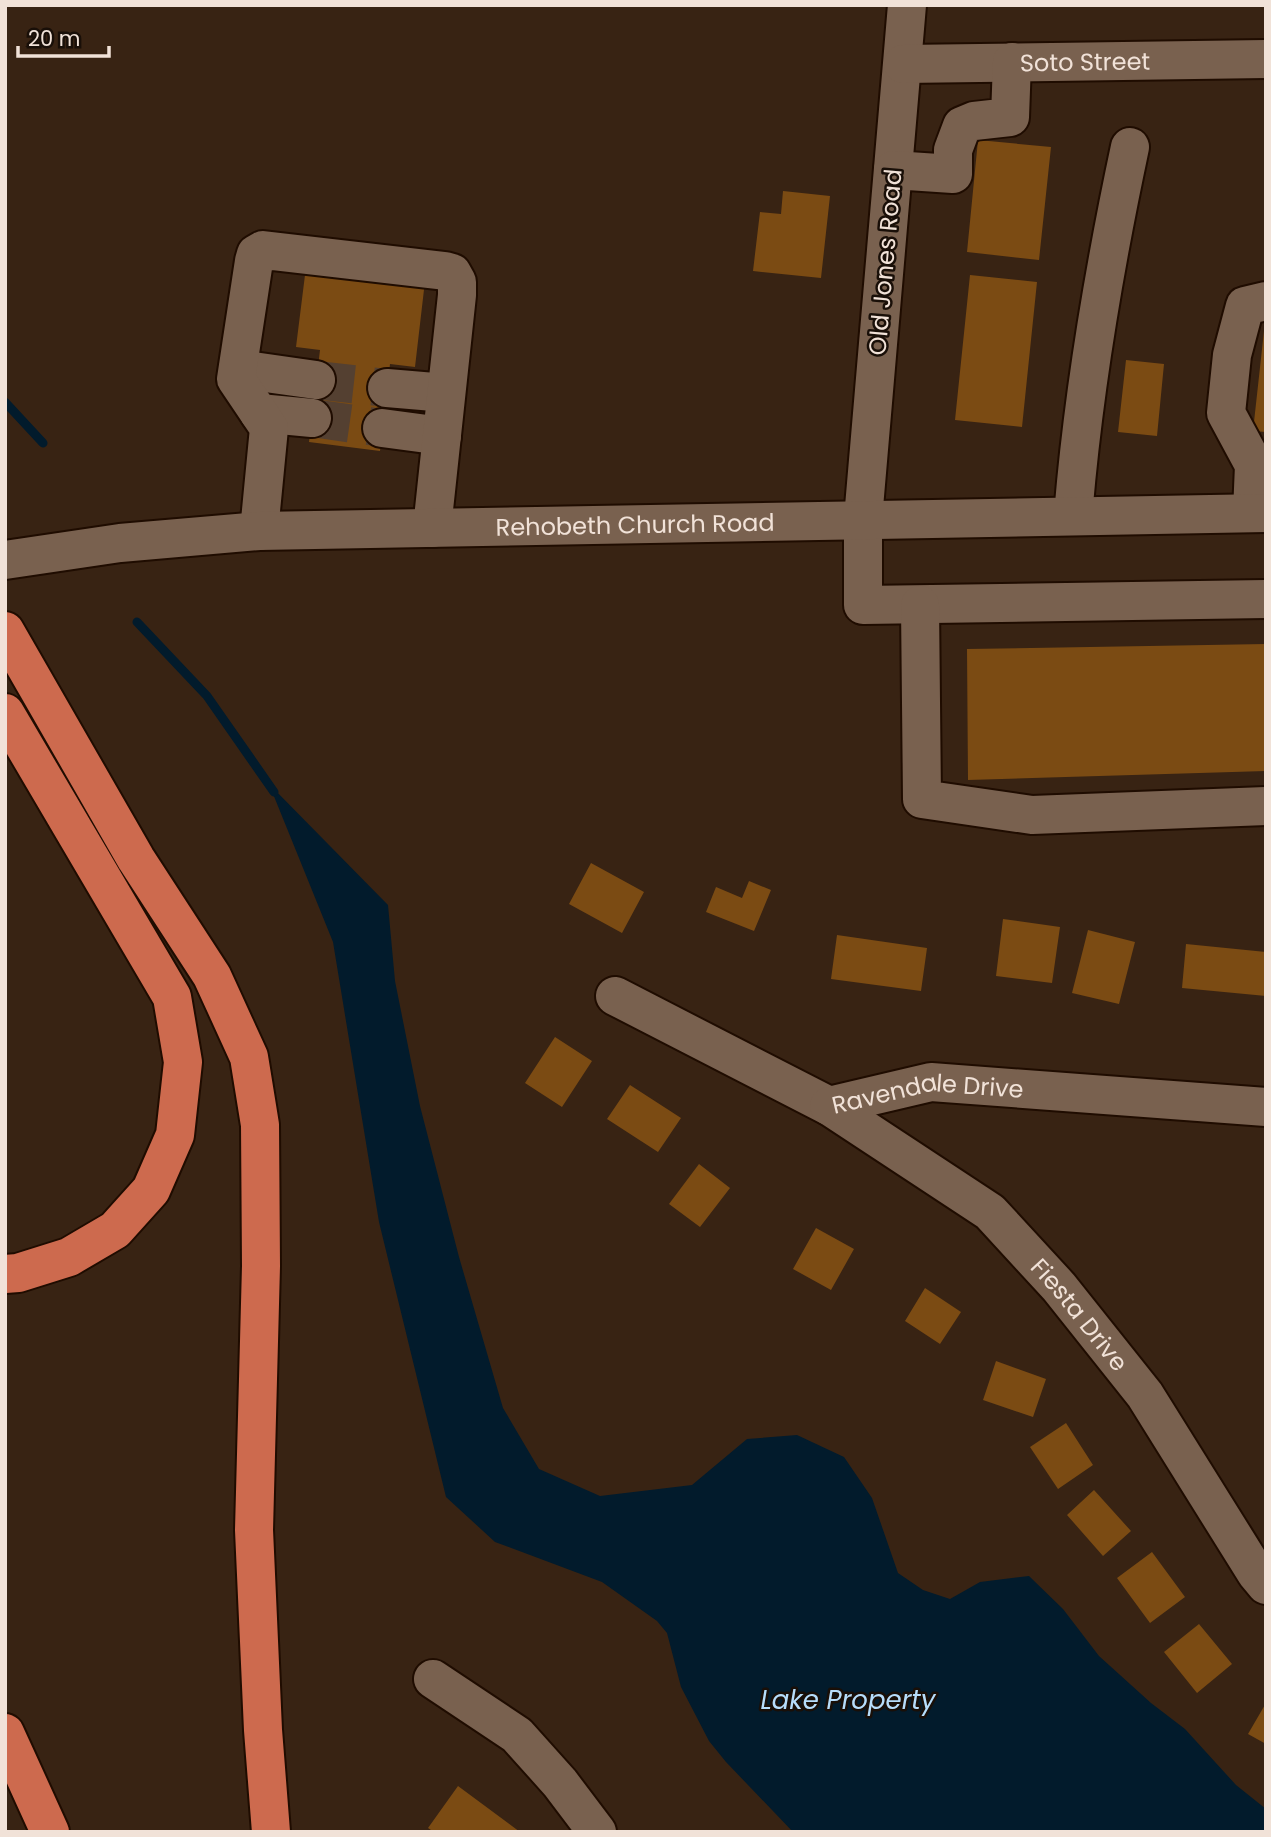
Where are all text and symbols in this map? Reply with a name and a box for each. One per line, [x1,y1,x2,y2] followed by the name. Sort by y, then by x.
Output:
[18,14,108,58] scale bar
[28,24,81,53] text: 20 m
[1020,44,1150,79] street label: Soto Street
[860,167,910,357] street label: Old Jones Road
[495,505,775,543] street label: Rehobeth Church Road
[828,1065,1025,1121] street label: Ravendale Drive
[1024,1251,1136,1378] street label: Fiesta Drive
[761,1682,937,1718] water label: Lake Property

